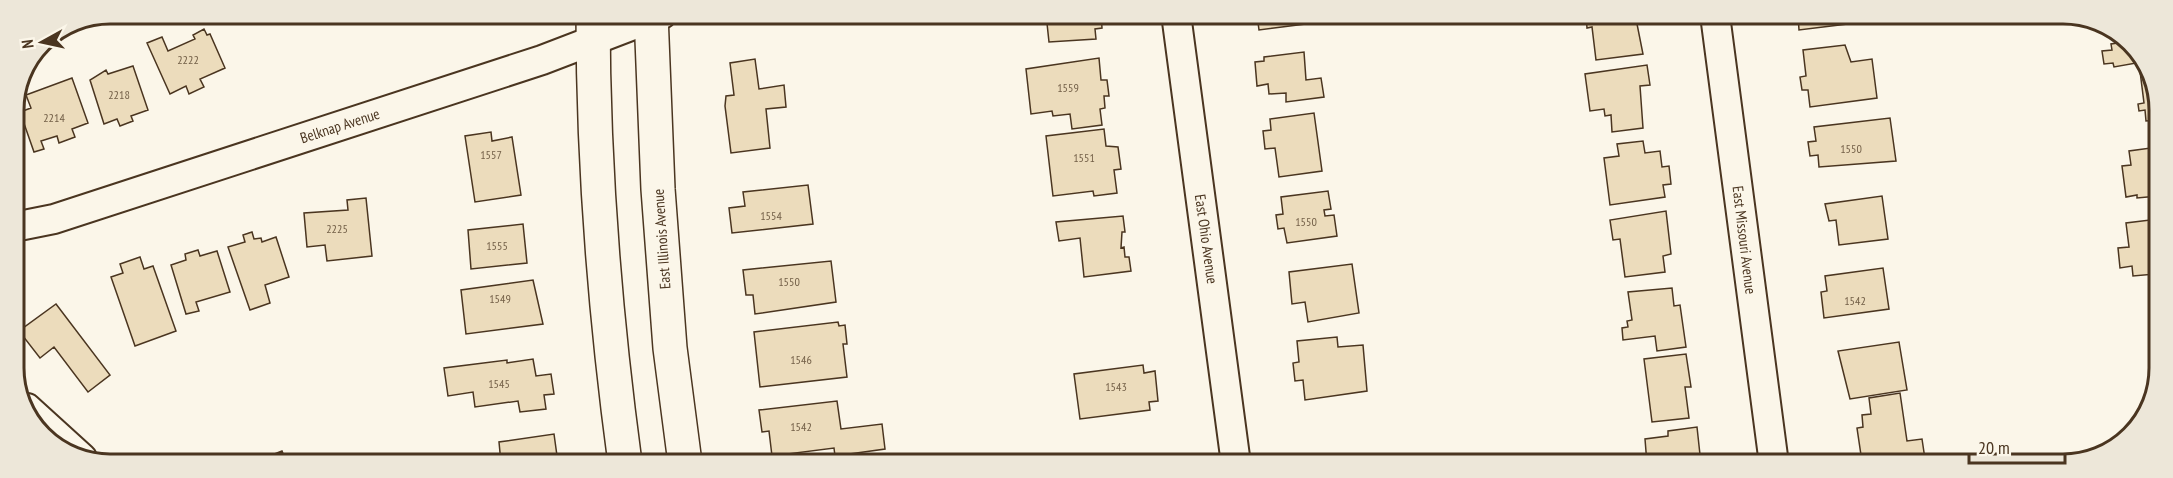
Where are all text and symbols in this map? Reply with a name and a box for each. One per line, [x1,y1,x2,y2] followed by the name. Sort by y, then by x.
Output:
[12,12,72,72] north arrow
[17,38,38,50] text: N
[177,52,199,67] house number: 2222
[1057,80,1079,95] house number: 1559
[108,87,130,102] house number: 2218
[298,104,382,147] street label: Belknap Avenue
[43,110,65,125] house number: 2214
[1840,141,1862,156] house number: 1550
[480,147,502,162] house number: 1557
[1073,150,1095,165] house number: 1551
[1728,185,1761,295] street label: East Missouri Avenue
[649,188,674,290] street label: East Illinois Avenue
[1191,193,1222,285] street label: East Ohio Avenue
[760,208,782,223] house number: 1554
[1295,214,1317,229] house number: 1550
[326,221,348,236] house number: 2225
[486,238,508,253] house number: 1555
[778,274,800,289] house number: 1550
[489,291,511,306] house number: 1549
[1844,293,1866,308] house number: 1542
[790,352,812,367] house number: 1546
[488,376,510,391] house number: 1545
[1105,379,1127,394] house number: 1543
[790,419,812,434] house number: 1542
[1969,427,2065,465] scale bar
[1978,436,2010,459] text: 20 m

